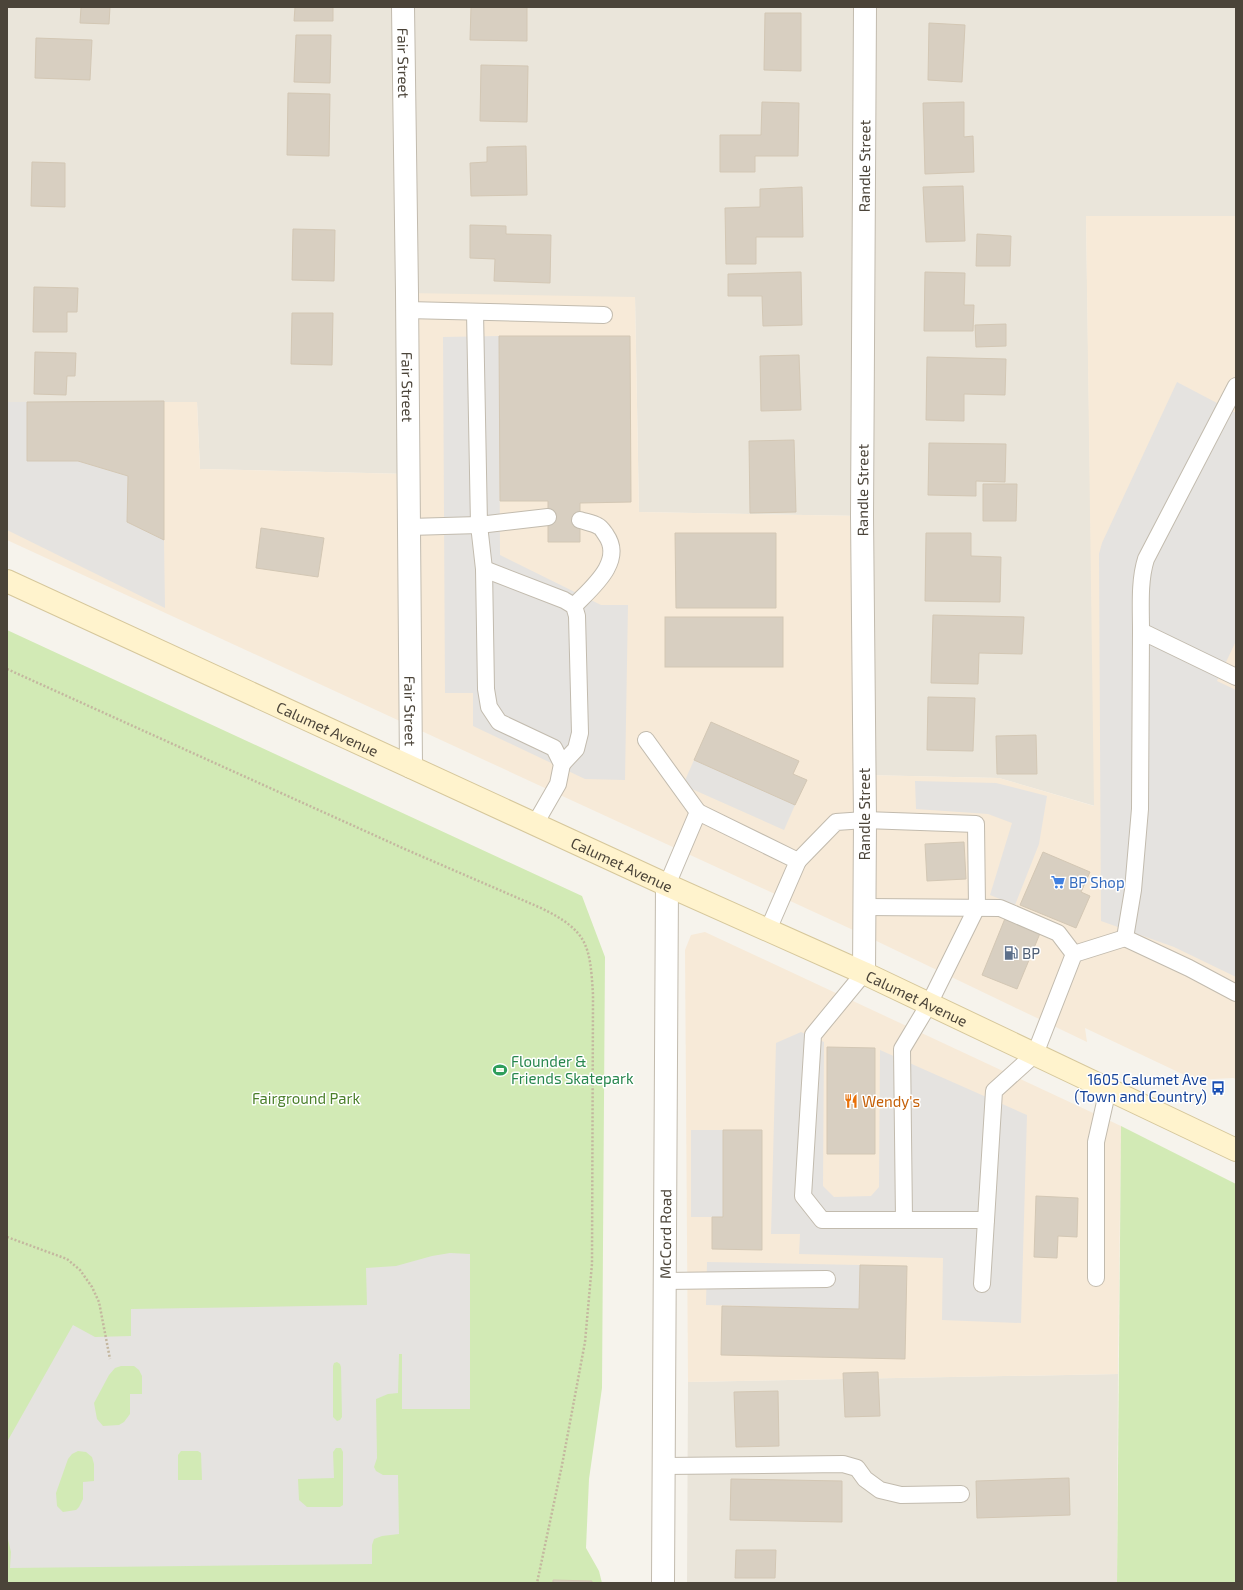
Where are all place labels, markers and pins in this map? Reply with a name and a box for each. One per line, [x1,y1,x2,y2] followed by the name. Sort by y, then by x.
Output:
[1069,873,1125,891] place label: BP Shop
[1050,874,1066,890] supermarket icon: BP Shop
[1022,944,1040,962] place label: BP
[1003,945,1019,961] fuel station icon: BP
[511,1052,634,1087] place label: Flounder & Friends Skatepark
[492,1062,508,1078] sports icon: Flounder & Friends Skatepark
[1074,1070,1207,1105] place label: 1605 Calumet Ave (Town and Country)
[1210,1080,1226,1096] bus stop icon: 1605 Calumet Ave (Town and Country)
[862,1092,920,1110] place label: Wendy's
[843,1093,859,1109] restaurant icon: Wendy's

